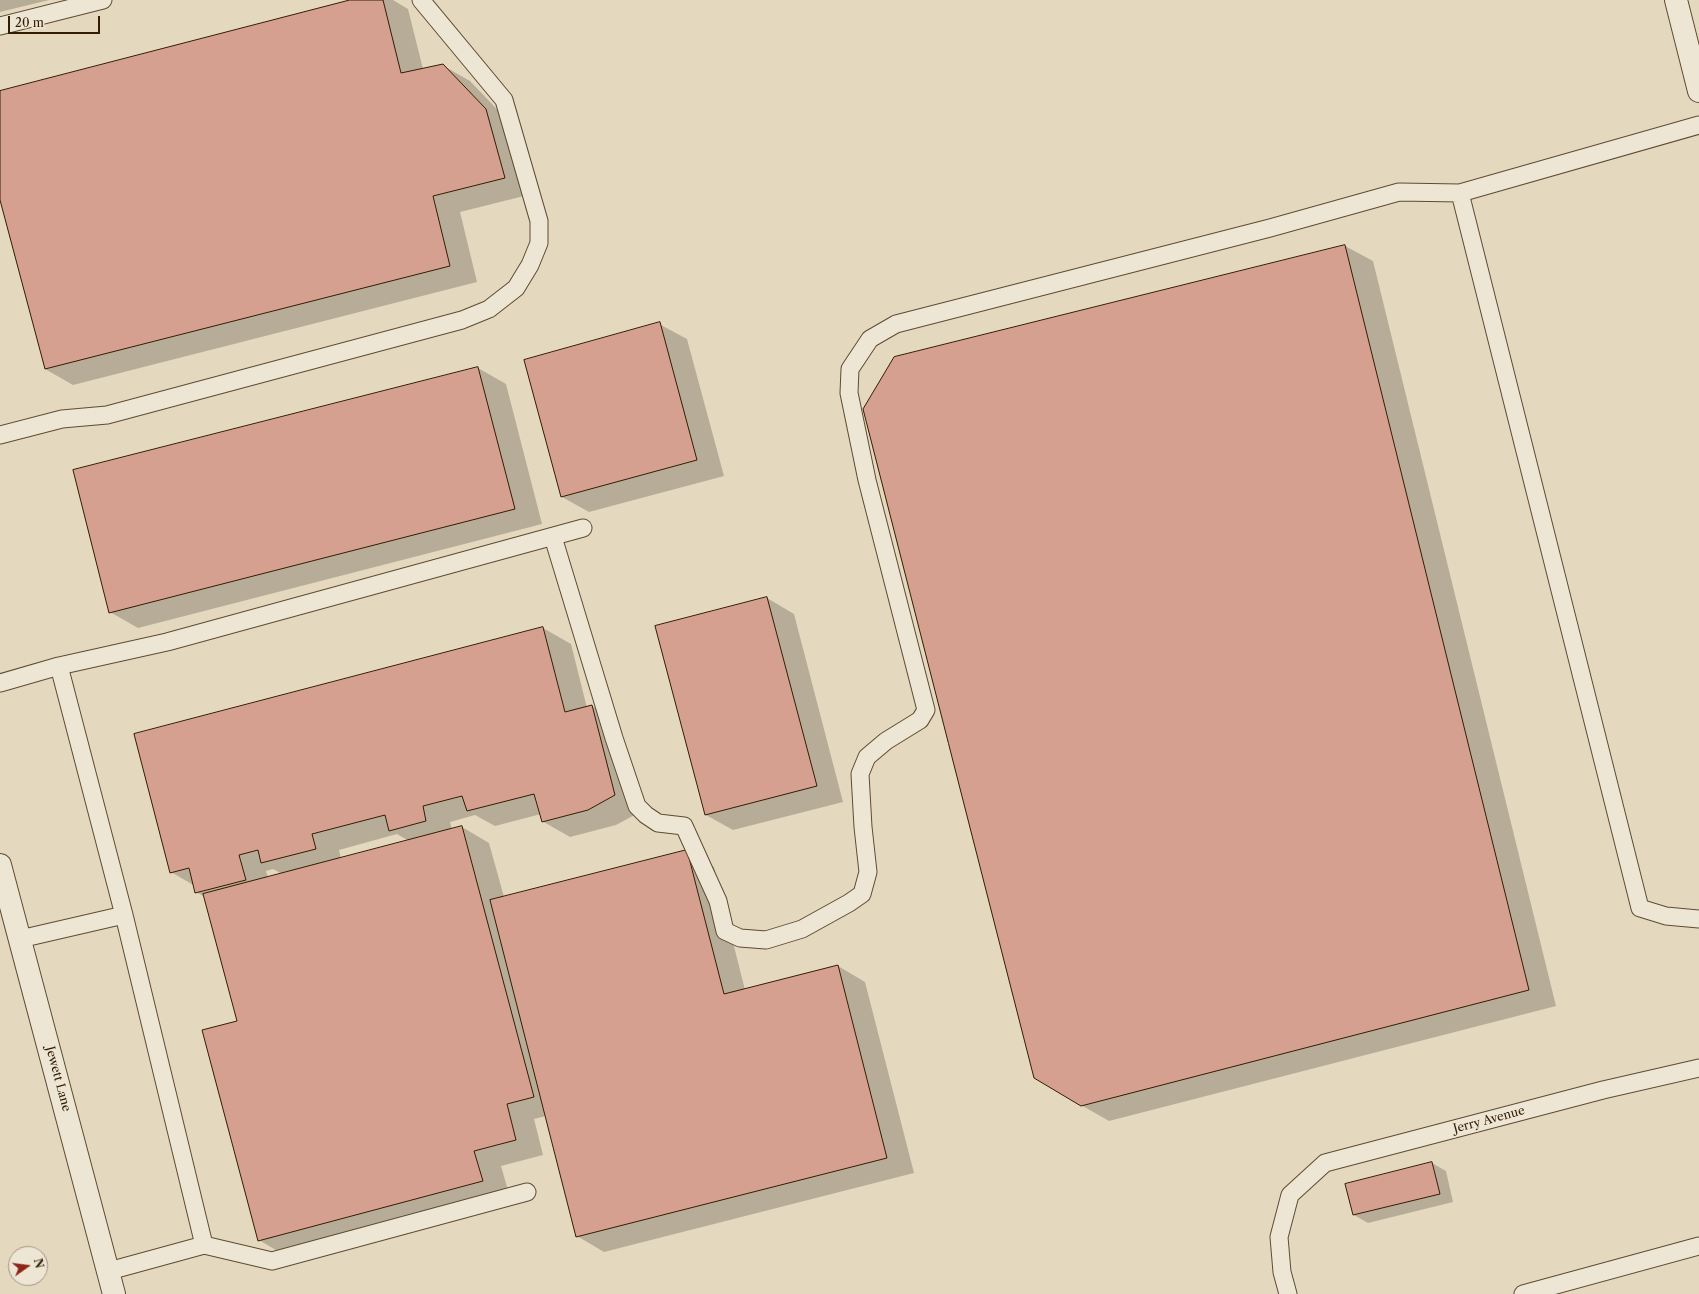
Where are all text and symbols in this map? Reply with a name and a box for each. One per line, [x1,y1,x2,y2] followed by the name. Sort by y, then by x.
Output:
[10,8,102,34] scale bar
[15,15,44,30] text: 20 m
[42,1045,74,1113] street label: Jewett Lane
[1452,1104,1526,1136] street label: Jerry Avenue
[8,1246,48,1286] north arrow
[31,1257,47,1270] text: N

